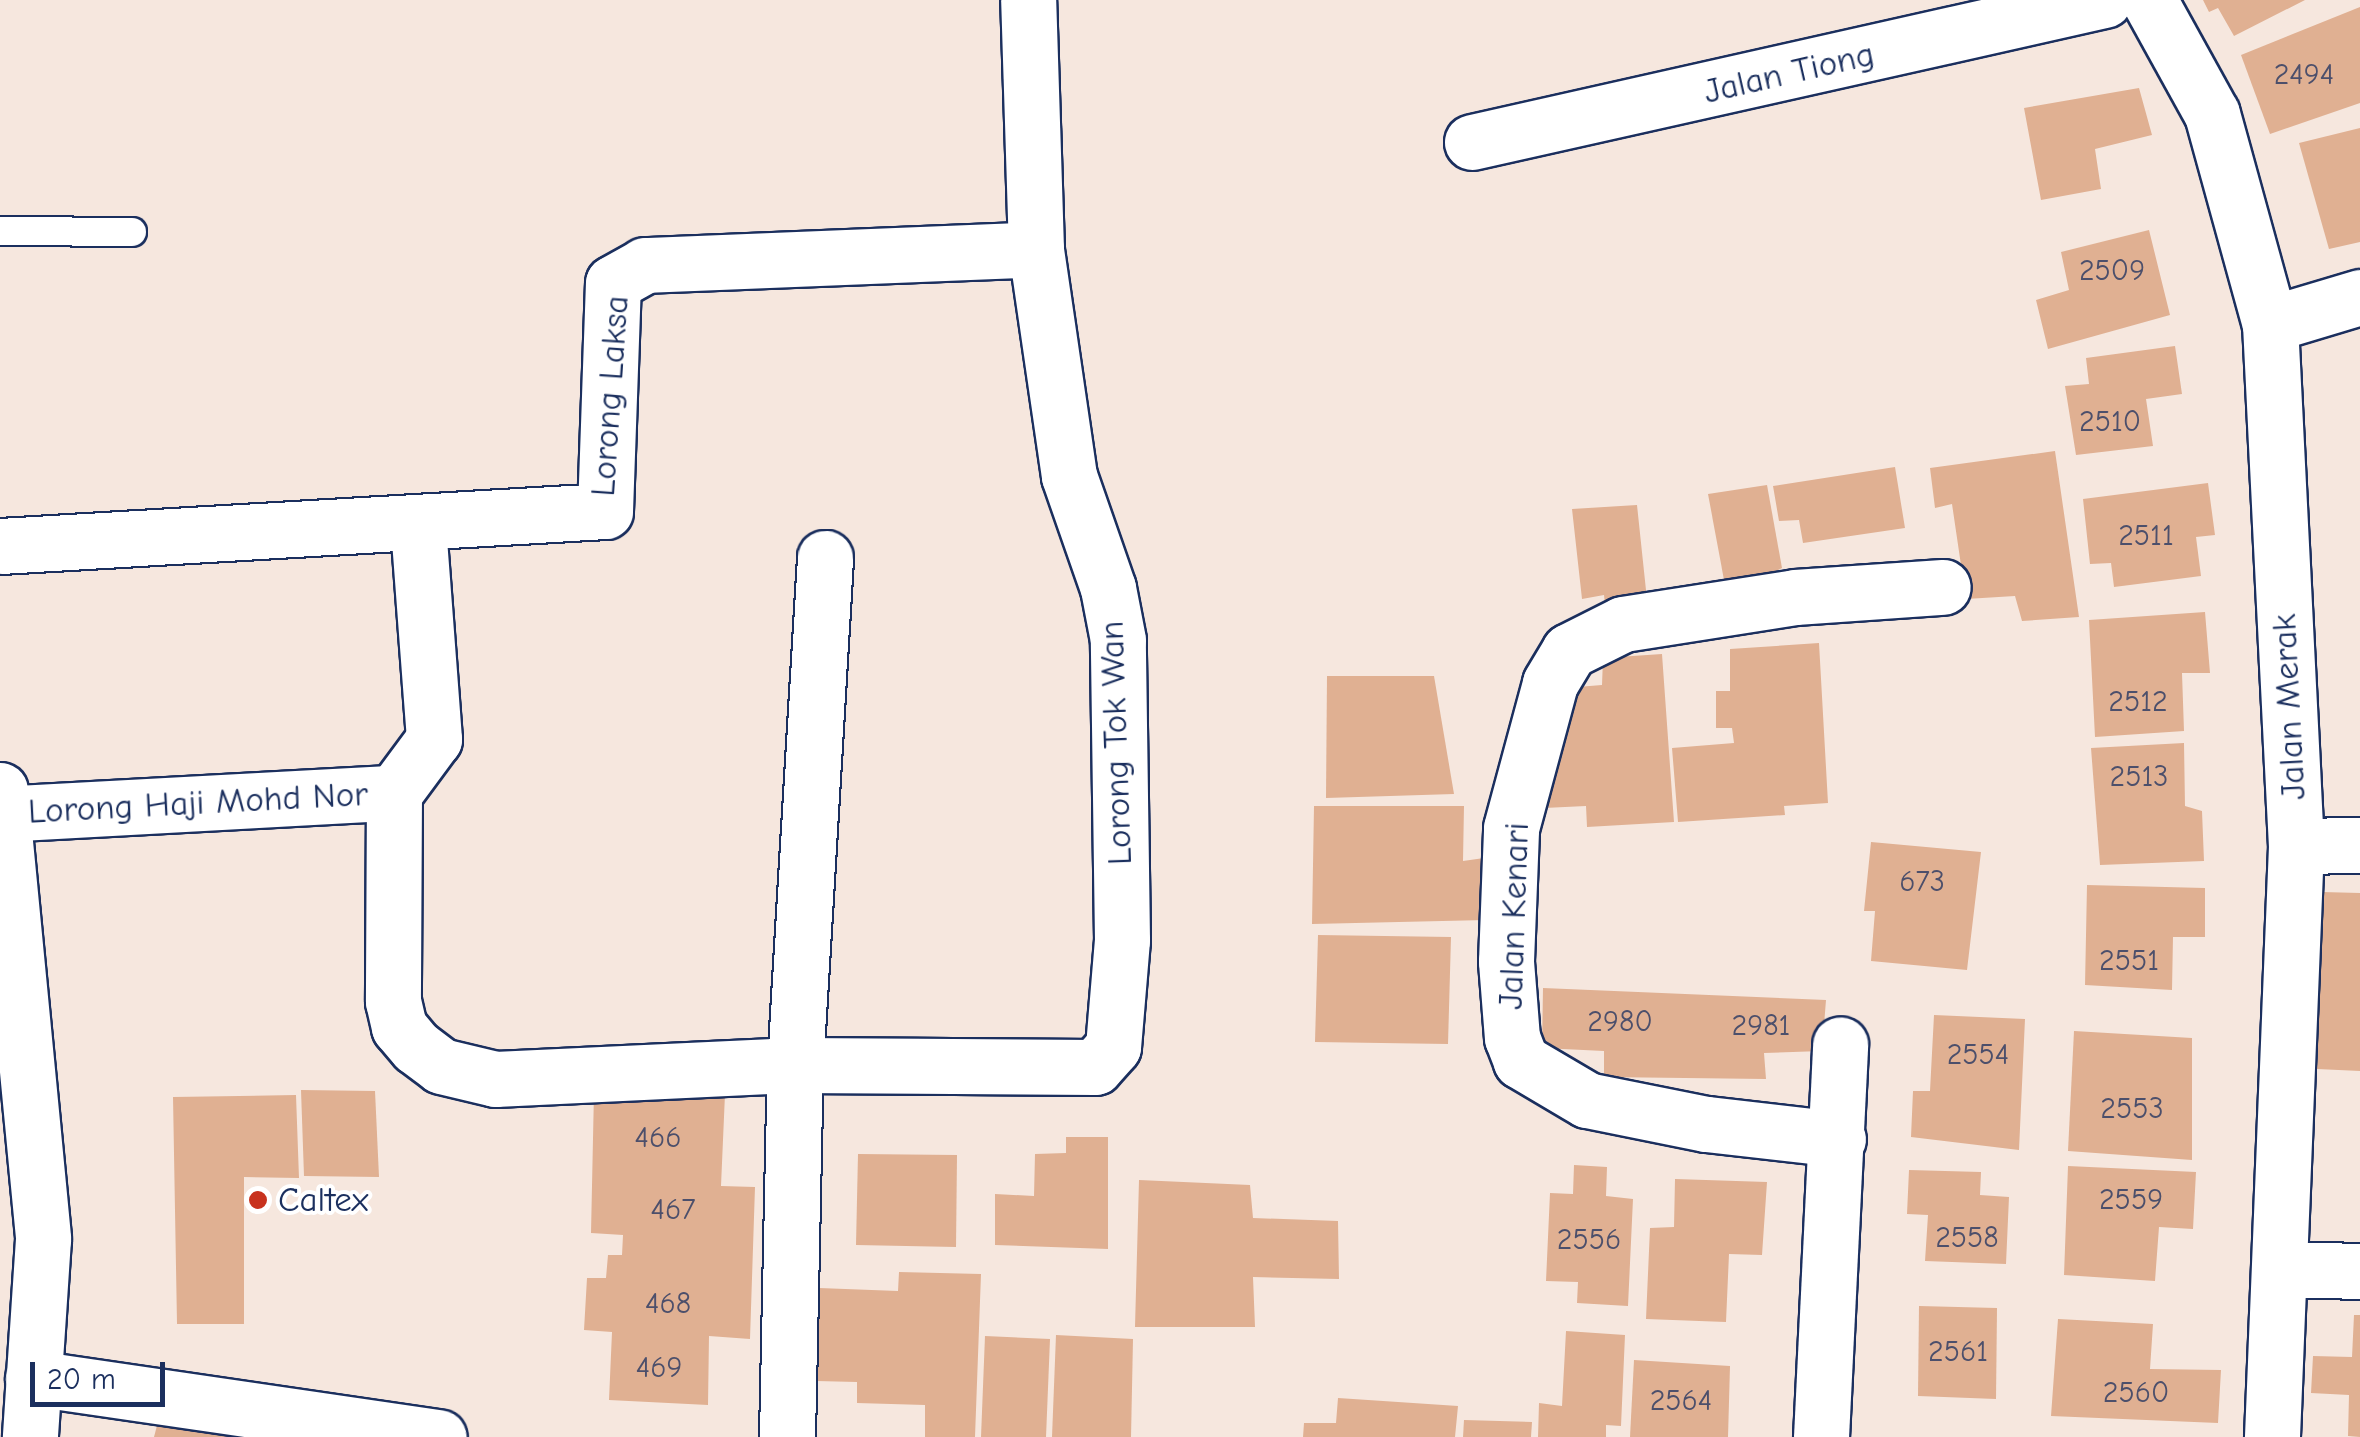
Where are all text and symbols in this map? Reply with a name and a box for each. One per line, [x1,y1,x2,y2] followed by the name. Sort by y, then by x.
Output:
[1700,33,1878,113] street label: Jalan Tiong
[2274,57,2334,93] house number: 2494
[2079,253,2145,289] house number: 2509
[582,294,638,498] street label: Lorong Laksa
[2079,404,2141,440] house number: 2510
[2118,518,2174,554] house number: 2511
[2263,613,2315,801] street label: Jalan Merak
[1091,620,1141,866] street label: Lorong Tok Wan
[2108,684,2168,720] house number: 2512
[2109,759,2169,795] house number: 2513
[27,773,369,833] street label: Lorong Haji Mohd Nor
[1490,822,1538,1010] street label: Jalan Kenari
[1899,864,1945,900] house number: 673
[2099,943,2159,979] house number: 2551
[1587,1004,1653,1040] house number: 2980
[1732,1008,1790,1044] house number: 2981
[1947,1037,2009,1073] house number: 2554
[2100,1091,2164,1127] house number: 2553
[634,1120,682,1156] house number: 466
[278,1179,368,1221] place label: Caltex
[2099,1182,2163,1218] house number: 2559
[247,1189,269,1211] marker: Caltex
[651,1192,695,1228] house number: 467
[1935,1220,1999,1256] house number: 2558
[1557,1222,1621,1258] house number: 2556
[645,1286,691,1322] house number: 468
[1928,1334,1988,1370] house number: 2561
[35,1342,170,1404] scale bar
[636,1350,682,1386] house number: 469
[47,1362,116,1397] text: 20 m
[2103,1375,2169,1411] house number: 2560
[1650,1383,1712,1419] house number: 2564

